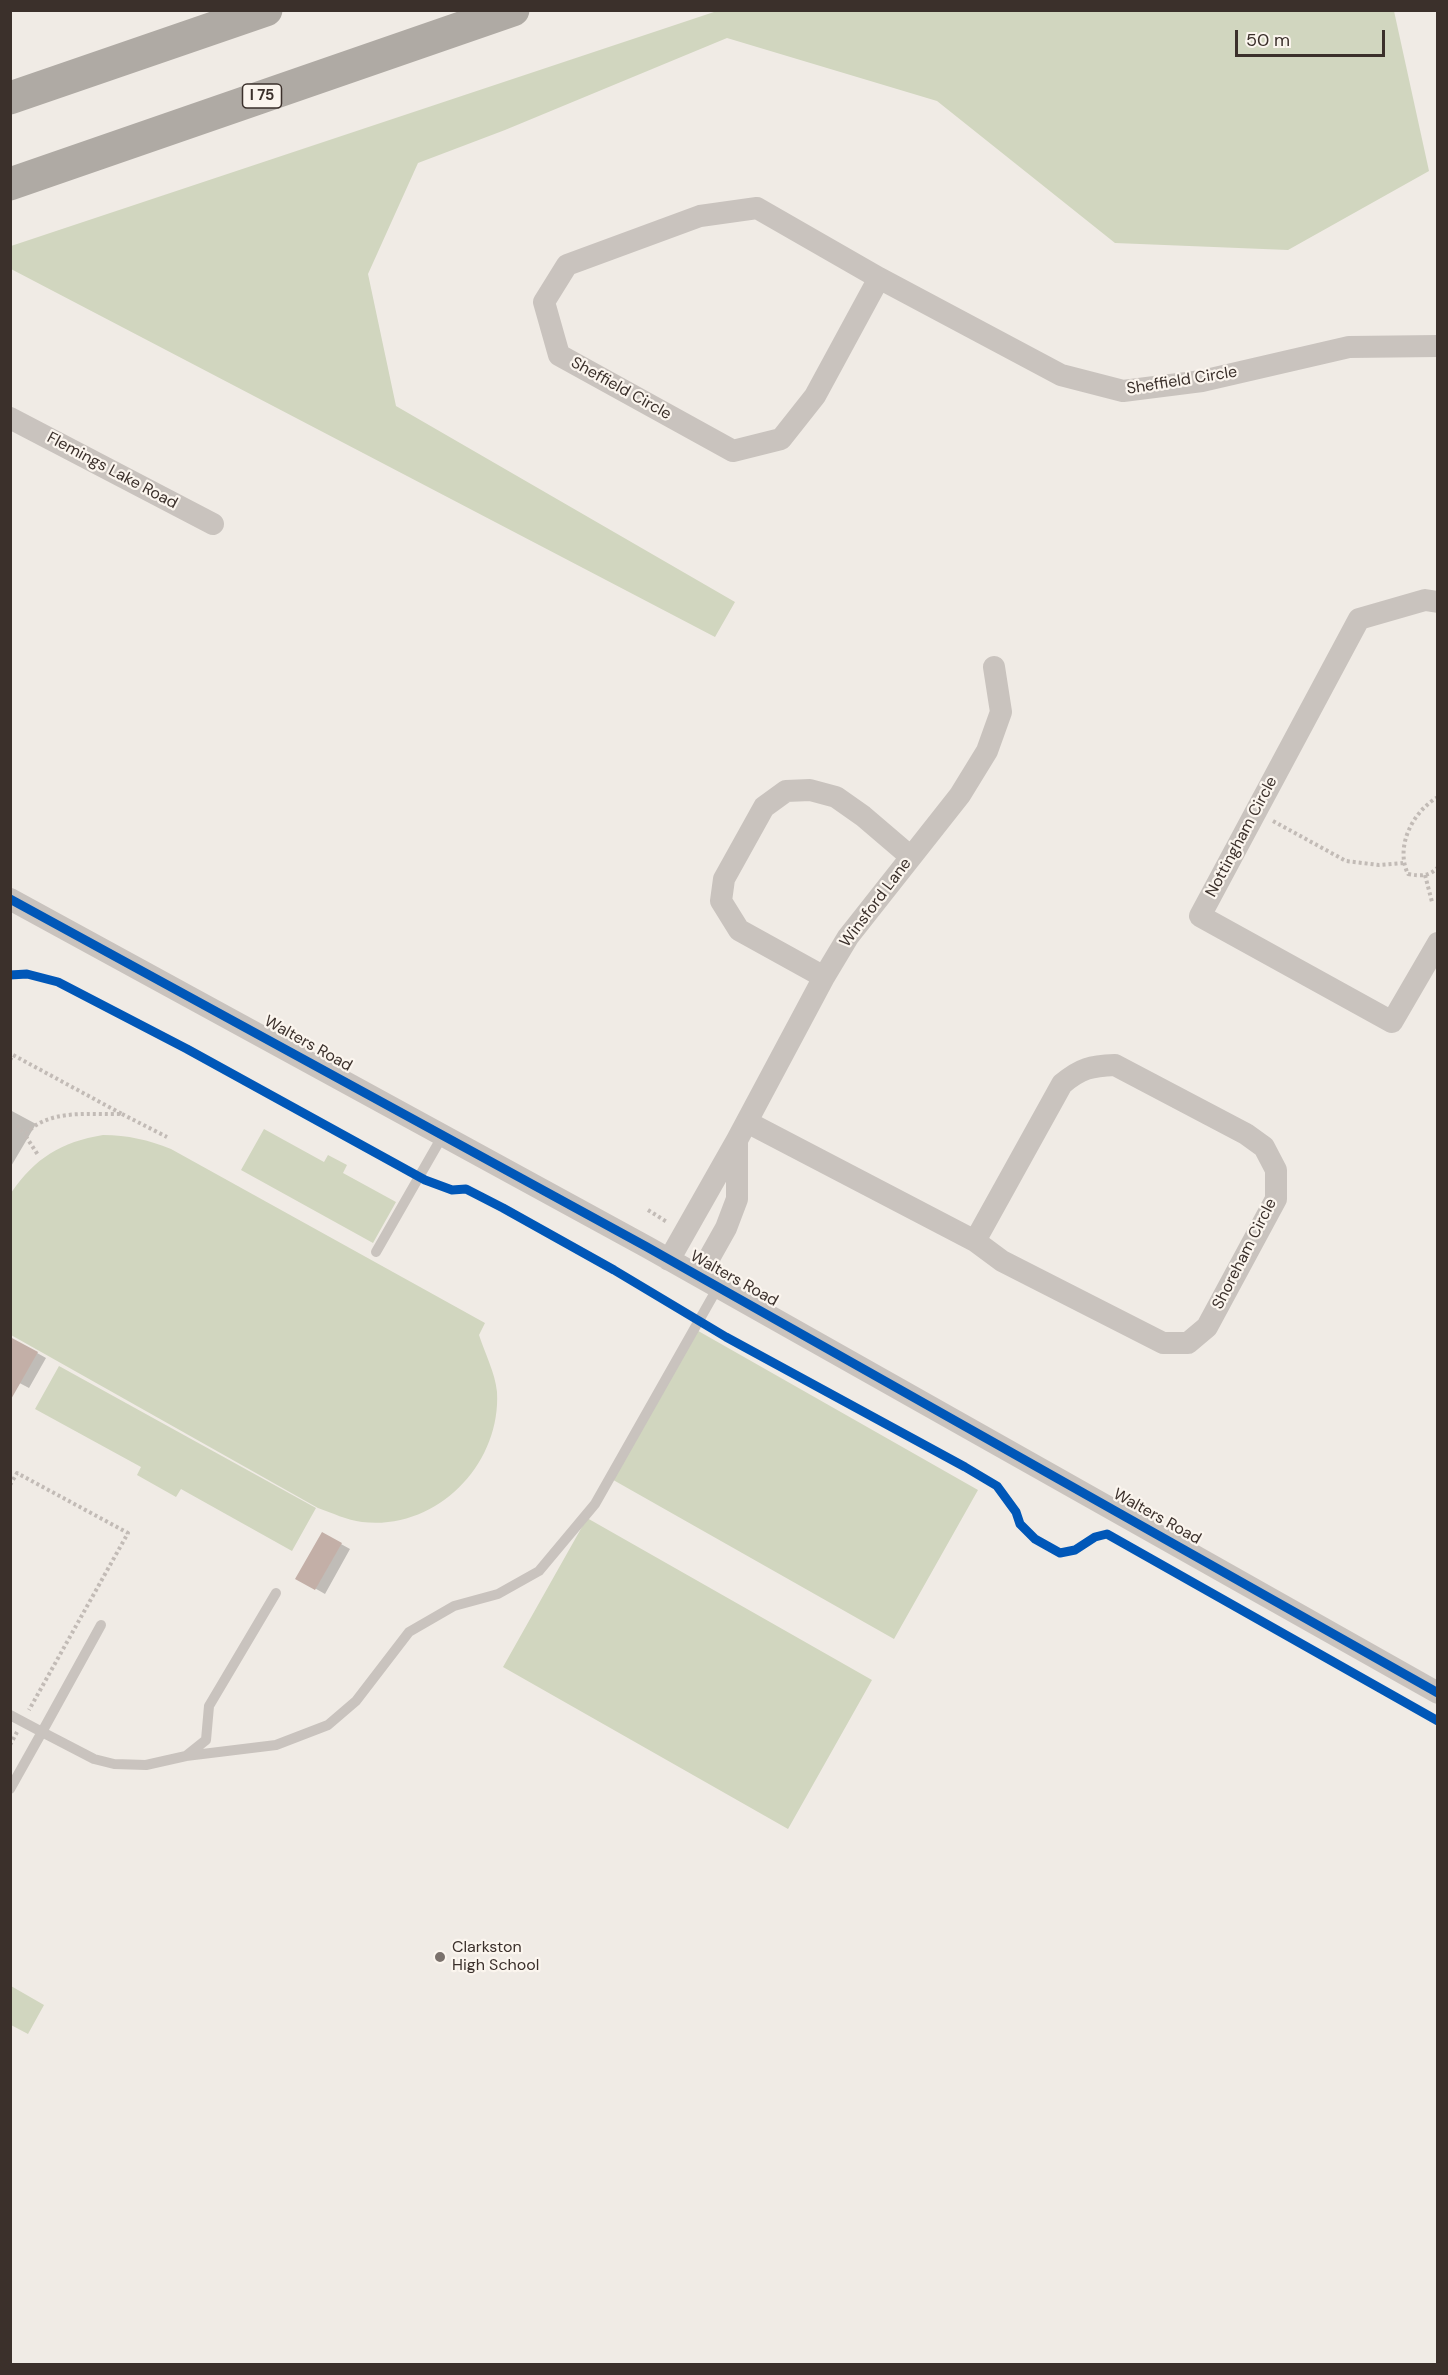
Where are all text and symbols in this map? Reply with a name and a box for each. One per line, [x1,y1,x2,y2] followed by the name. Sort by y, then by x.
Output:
[1238,18,1388,56] scale bar
[1246,28,1290,52] text: 50 m
[242,84,282,108] road number: I 75
[568,354,674,424] street label: Sheffield Circle
[1125,363,1239,399] street label: Sheffield Circle
[44,429,180,513] street label: Flemings Lake Road
[1202,773,1282,901] street label: Nottingham Circle
[836,855,916,951] street label: Winsford Lane
[261,1012,355,1076] street label: Walters Road
[1209,1195,1281,1313] street label: Shoreham Circle
[687,1247,781,1311] street label: Walters Road
[1110,1485,1204,1549] street label: Walters Road
[452,1938,539,1976] place label: Clarkston High School
[433,1950,447,1964] marker: Clarkston High School

